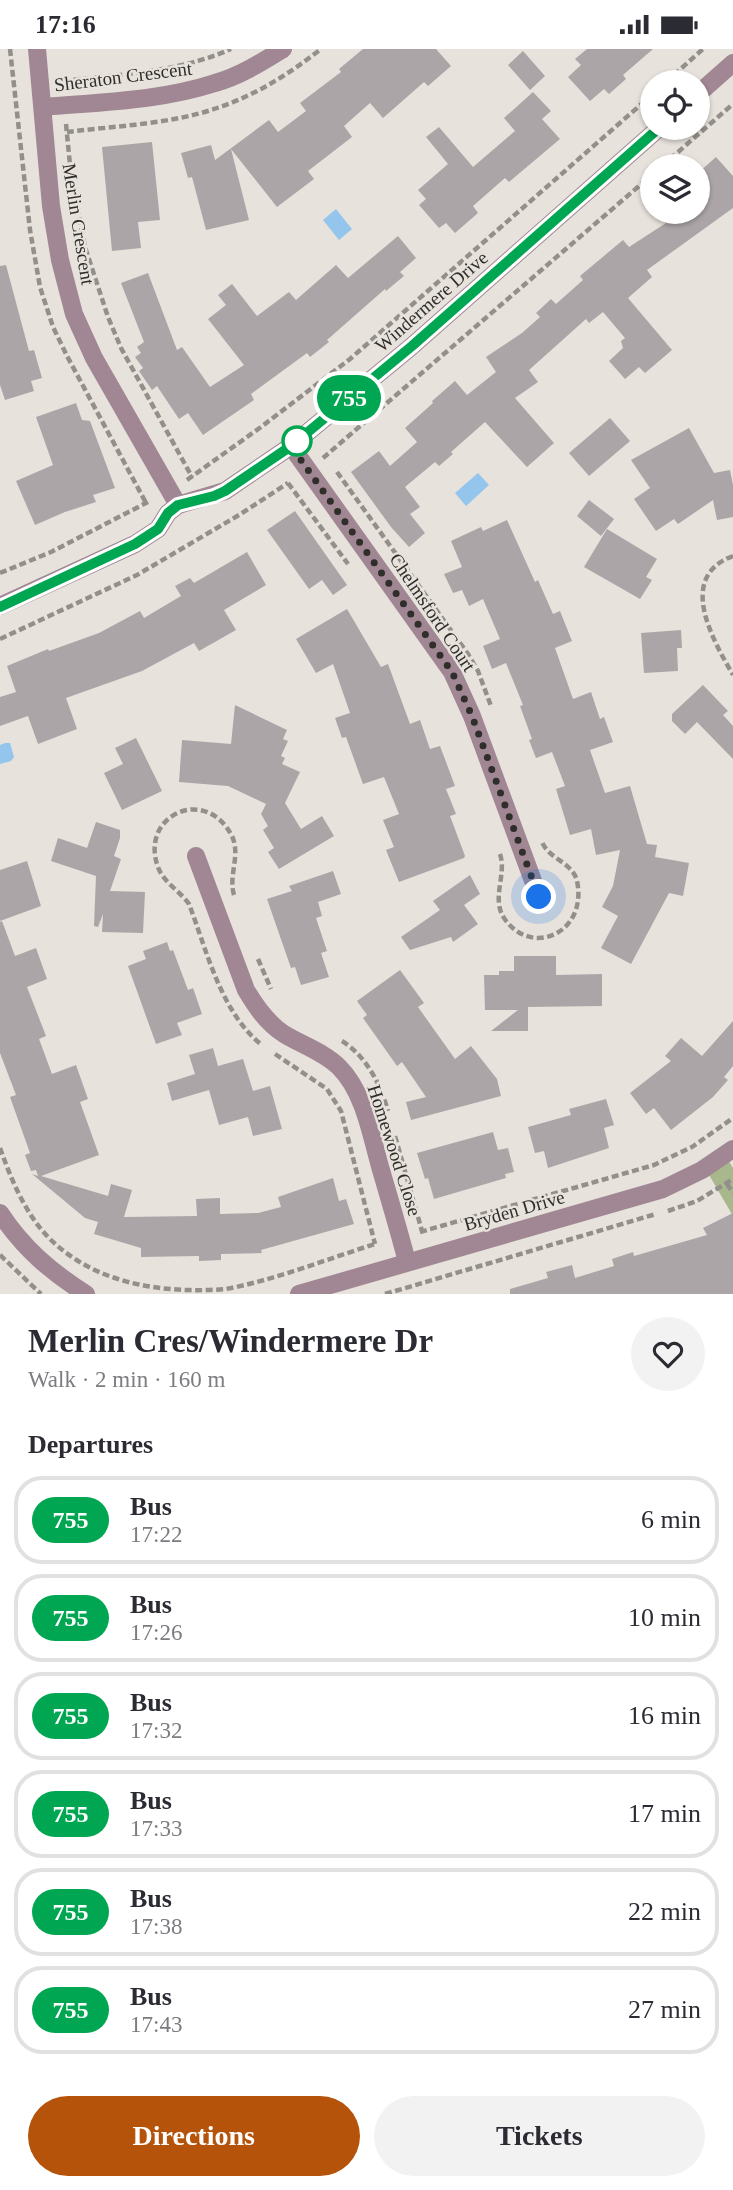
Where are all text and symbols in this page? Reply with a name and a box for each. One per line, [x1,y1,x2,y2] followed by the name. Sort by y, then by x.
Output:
[35,10,96,39] text: 17:16
[53,58,194,95] street label: Sheraton Crescent
[640,70,710,224] map controls
[640,70,710,140] button: locate
[640,154,710,224] button: layers
[59,162,99,287] street label: Merlin Crescent
[371,247,492,356] street label: Windermere Drive
[309,375,389,421] line badge: 755
[331,385,367,411] text: 755
[282,426,312,456] unlabelled marker
[385,549,480,676] street label: Chelmsford Court
[521,879,556,914] your location
[363,1082,426,1218] street label: Homewood Close
[461,1186,567,1235] street label: Bryden Drive
[631,1317,705,1391] button: heart
[28,1323,433,1359] text: Merlin Cres/Windermere Dr
[28,1367,225,1392] text: Walk · 2 min · 160 m
[28,1430,153,1459] text: Departures
[130,1492,172,1521] text: Bus
[641,1505,701,1534] text: 6 min
[53,1507,89,1533] text: 755
[130,1522,182,1547] text: 17:22
[130,1590,172,1619] text: Bus
[628,1603,701,1632] text: 10 min
[53,1605,89,1631] text: 755
[130,1620,182,1645] text: 17:26
[130,1688,172,1717] text: Bus
[628,1701,701,1730] text: 16 min
[53,1703,89,1729] text: 755
[130,1718,182,1743] text: 17:32
[130,1786,172,1815] text: Bus
[628,1799,701,1828] text: 17 min
[53,1801,89,1827] text: 755
[130,1816,182,1841] text: 17:33
[130,1884,172,1913] text: Bus
[628,1897,701,1926] text: 22 min
[53,1899,89,1925] text: 755
[130,1914,182,1939] text: 17:38
[130,1982,172,2011] text: Bus
[628,1995,701,2024] text: 27 min
[53,1997,89,2023] text: 755
[130,2012,182,2037] text: 17:43
[28,2096,360,2176] button: Directions
[374,2096,705,2176] button: Tickets

